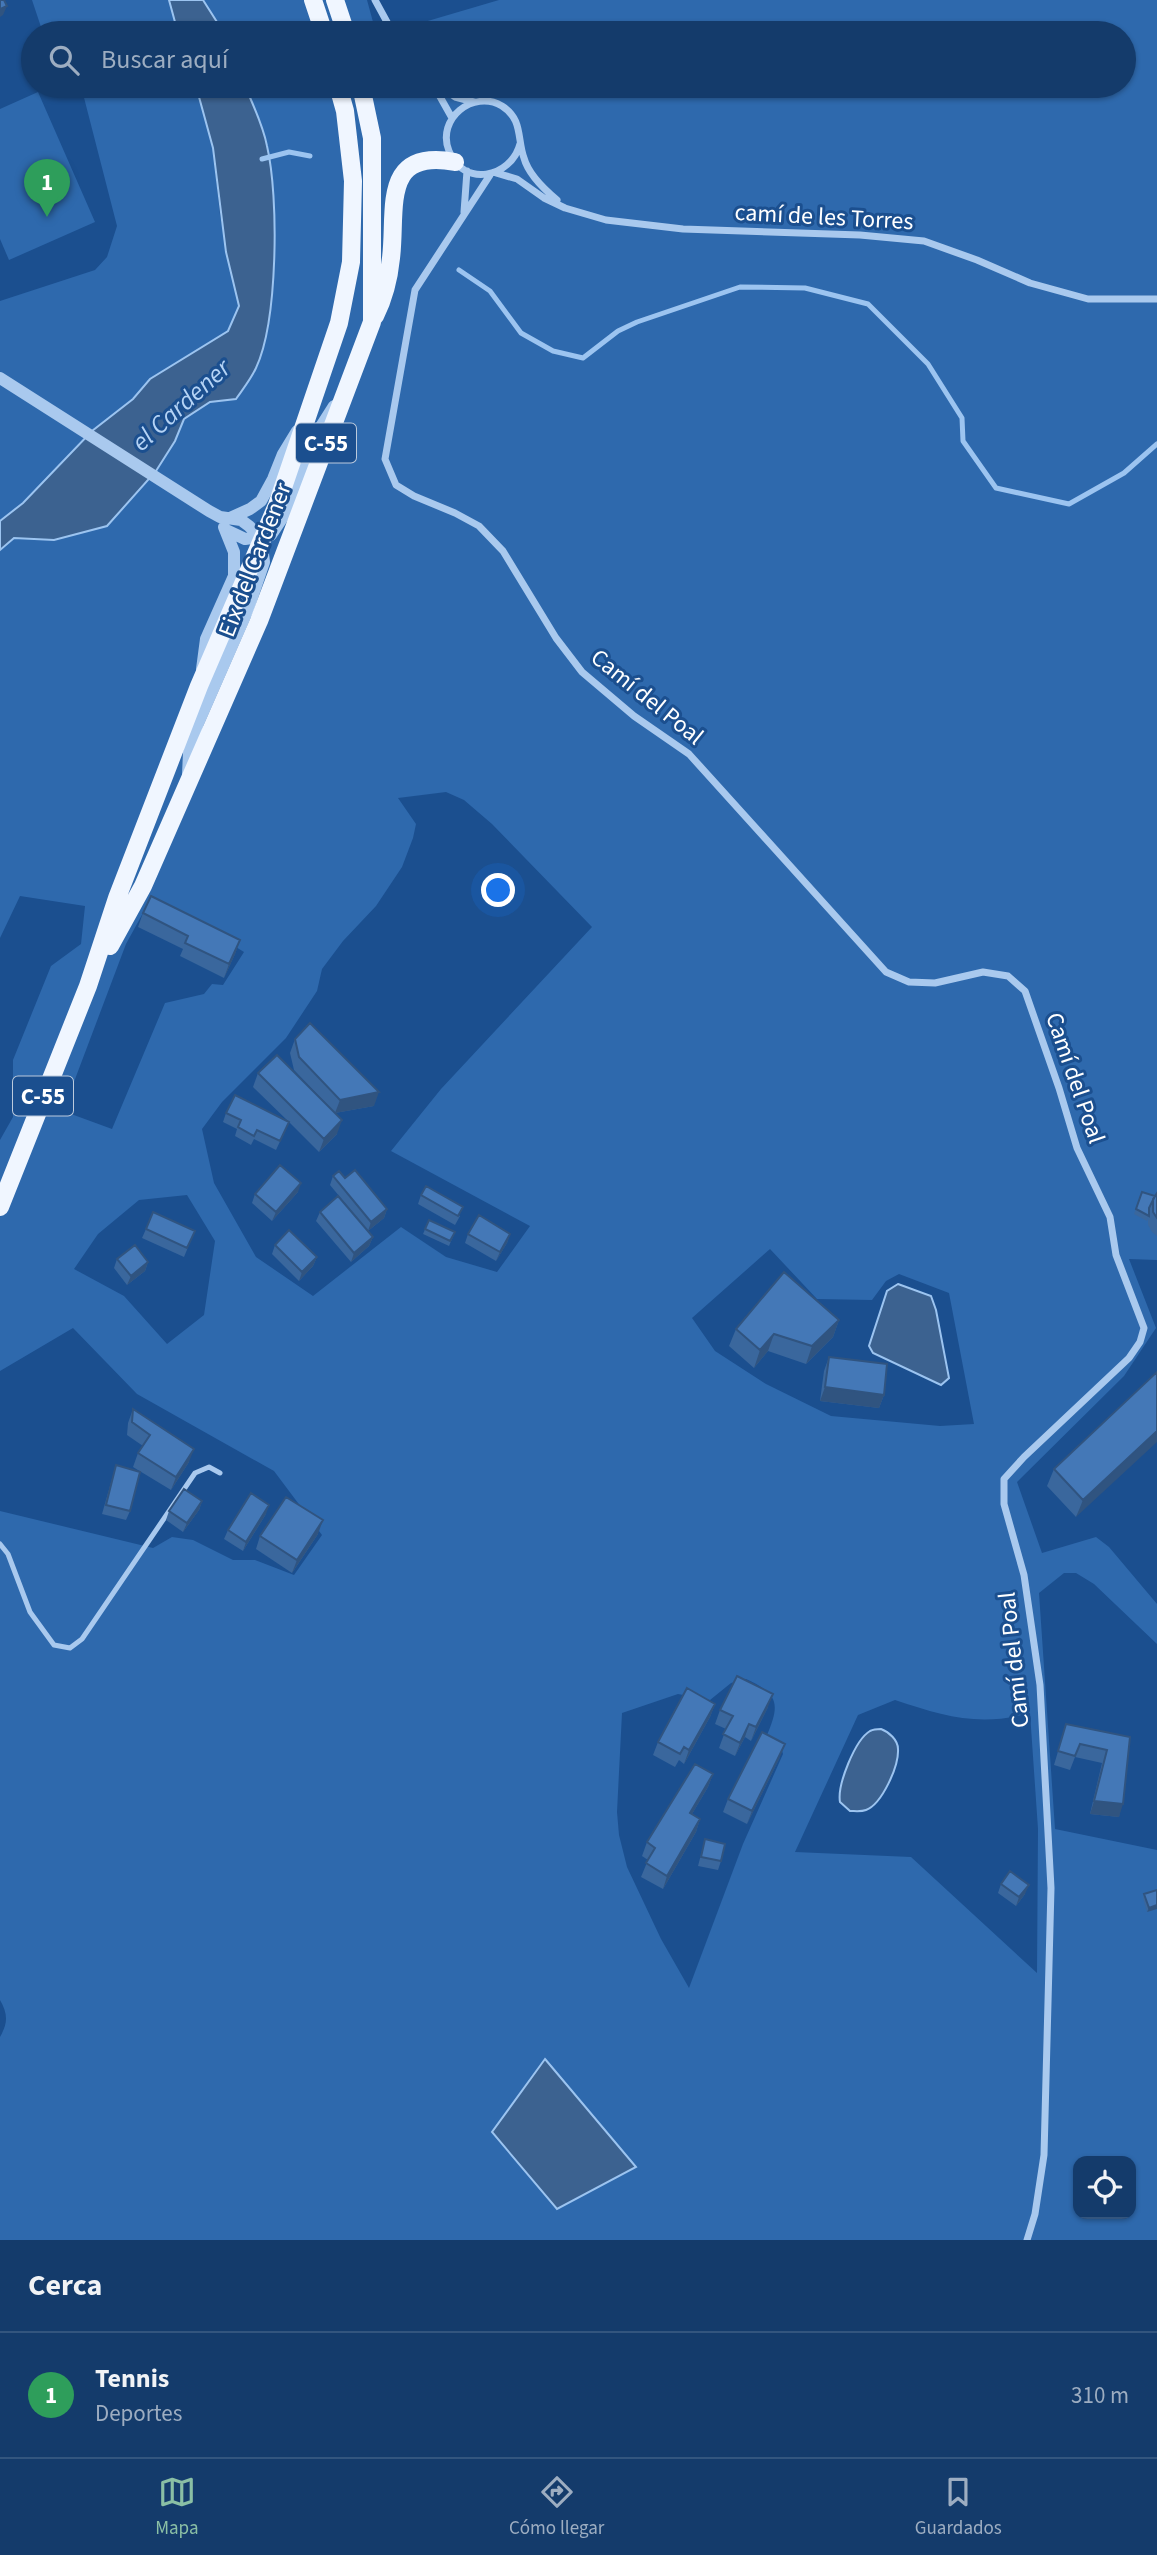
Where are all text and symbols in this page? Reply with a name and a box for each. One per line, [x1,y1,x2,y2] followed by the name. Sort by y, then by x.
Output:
[21,21,1136,98] search box
[45,41,83,79] icon: search
[101,41,228,78] text: Buscar aquí
[24,159,70,217] pin: 1
[734,195,914,239] street label: camí de les Torres
[123,350,240,460] water label: el Cardener
[296,424,356,462] road number: C-55
[210,477,301,642] street label: Eix del Cardener
[583,640,711,754] street label: Camí del Poal
[481,873,515,907] your location
[1036,1008,1114,1148] street label: Camí del Poal
[13,1077,73,1116] road number: C-55
[989,1590,1039,1730] street label: Camí del Poal
[1073,2156,1136,2219] map controls
[1073,2156,1136,2219] button: locate
[28,2264,102,2307] text: Cerca
[95,2360,169,2397] text: Tennis
[45,2379,57,2412] text: 1
[1071,2379,1129,2412] text: 310 m
[95,2397,182,2430] text: Deportes
[155,2473,198,2542] tab: Mapa
[509,2473,604,2542] tab: Cómo llegar
[915,2473,1002,2542] tab: Guardados

